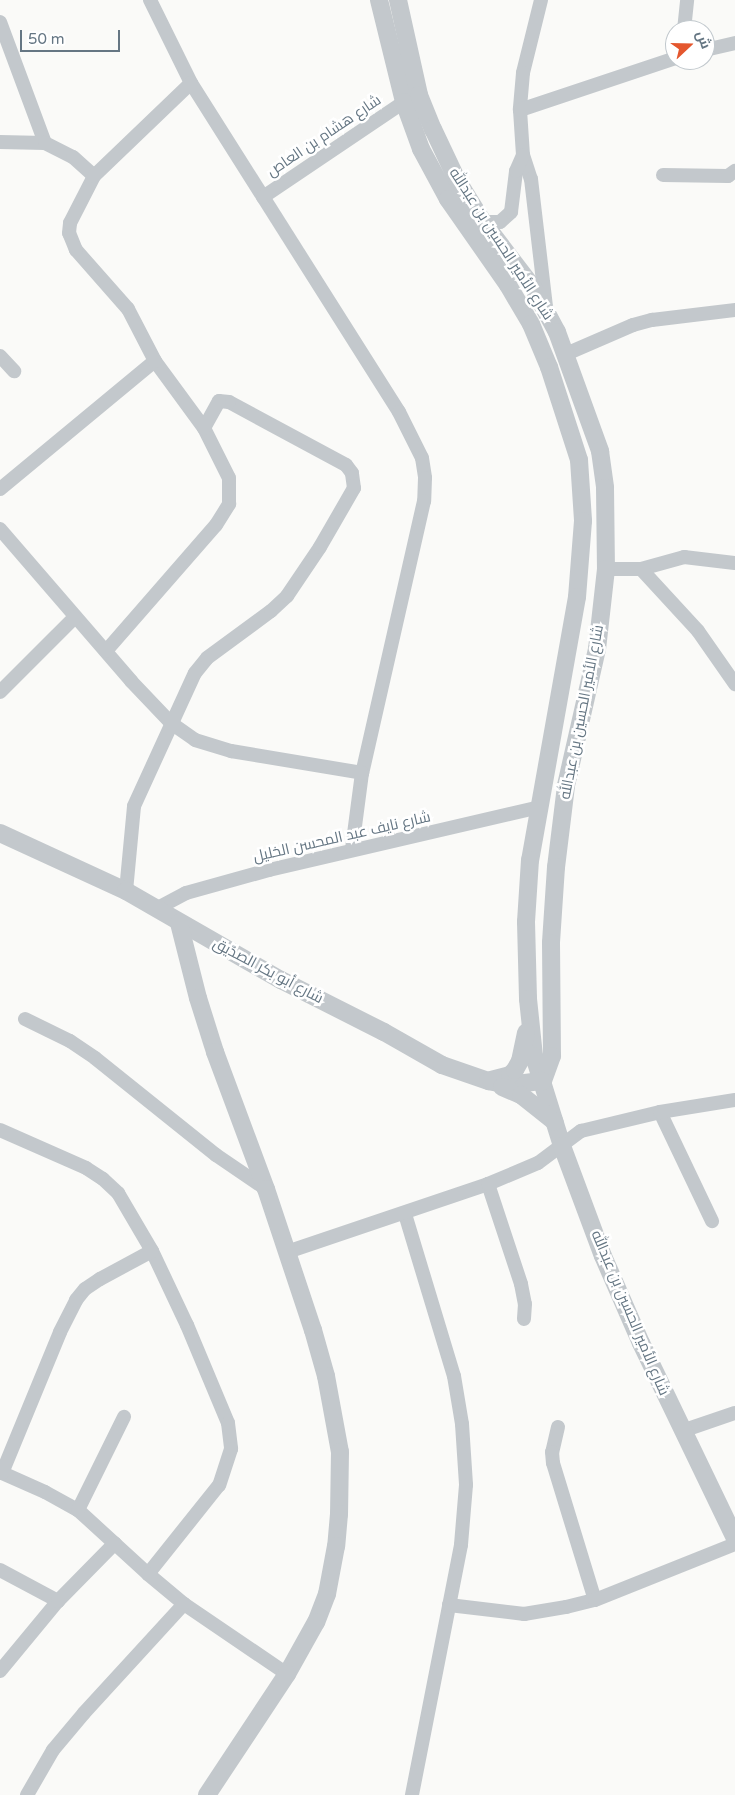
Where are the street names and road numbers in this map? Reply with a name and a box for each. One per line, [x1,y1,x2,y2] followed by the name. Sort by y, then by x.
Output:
[263,91,385,181] street label: شارع هشام بن العاص
[445,165,557,323] street label: شارع الأمير الحسين بن عبدالله
[556,623,608,801] street label: شارع الأمير الحسين بن عبدالله
[252,808,432,866] street label: شارع نايف عبد المحسن الخليل
[210,934,326,1008] street label: شارع أبو بكر الصدّيق
[587,1228,673,1398] street label: شارع الأمير الحسين بن عبدالله

